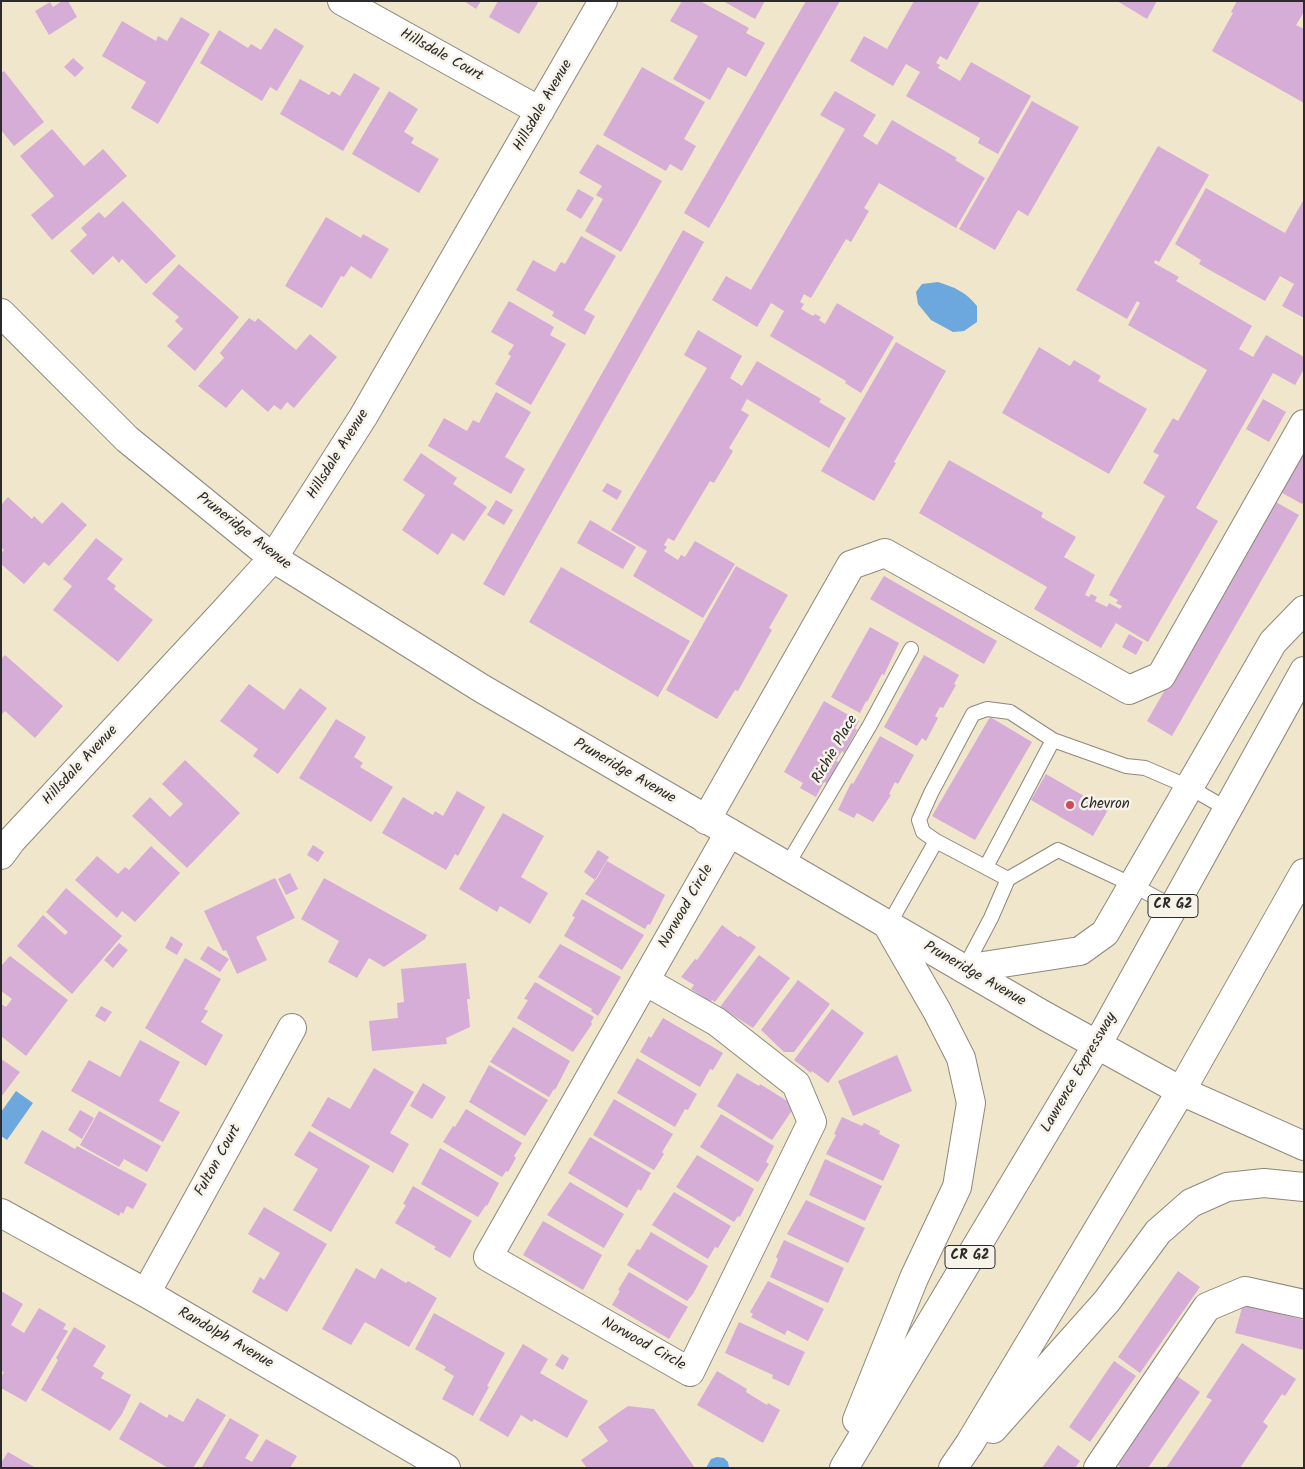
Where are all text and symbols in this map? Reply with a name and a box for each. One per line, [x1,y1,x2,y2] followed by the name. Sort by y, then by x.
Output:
[396,26,486,86] street label: Hillsdale Court
[511,57,577,155] street label: Hillsdale Avenue
[304,407,374,503] street label: Hillsdale Avenue
[192,489,294,575] street label: Pruneridge Avenue
[809,713,863,787] street label: Richie Place
[39,722,123,810] street label: Hillsdale Avenue
[570,735,678,809] street label: Pruneridge Avenue
[1080,796,1130,814] place label: Chevron
[1064,799,1076,811] marker: Chevron
[656,862,718,952] street label: Norwood Circle
[1148,894,1198,918] road number: CR G2
[920,938,1028,1012] street label: Pruneridge Avenue
[1038,1010,1122,1136] street label: Lawrence Expressway
[192,1122,246,1200] street label: Fulton Court
[945,1246,995,1268] road number: CR G2
[174,1304,276,1374] street label: Randolph Avenue
[598,1314,688,1376] street label: Norwood Circle

